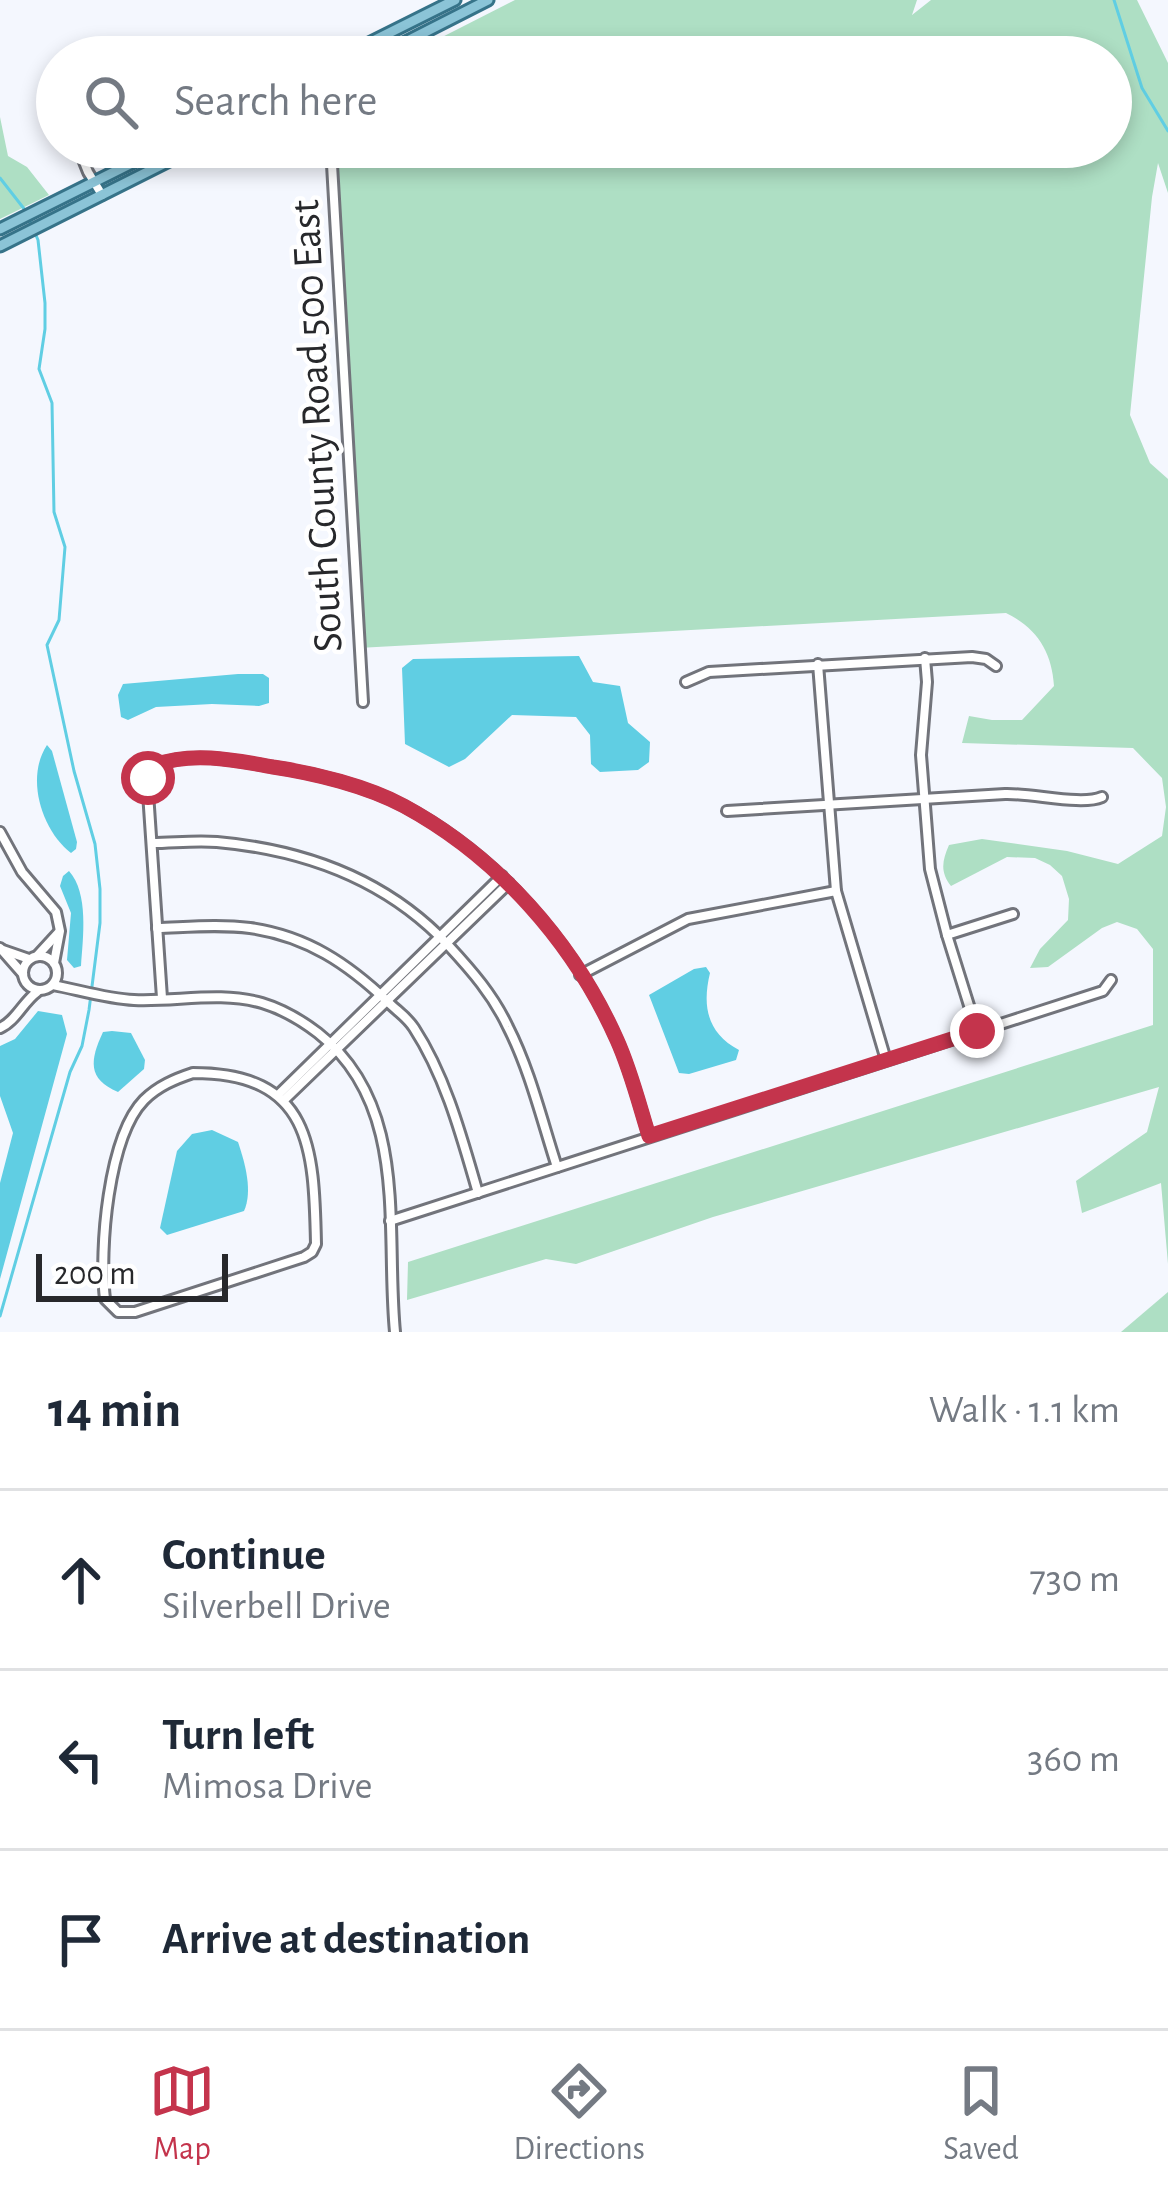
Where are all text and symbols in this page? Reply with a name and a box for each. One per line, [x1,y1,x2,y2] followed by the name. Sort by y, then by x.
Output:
[36,36,1132,168] search box
[78,69,144,135] icon: search
[174,79,377,124] text: Search here
[284,199,350,653] street label: South County Road 500 East
[121,751,175,805] route start
[950,1004,1004,1058] route end
[36,1248,228,1301] scale bar
[54,1258,136,1291] text: 200 m
[48,1385,181,1436] text: 14 min
[929,1391,1120,1430] text: Walk · 1.1 km
[162,1533,326,1578] text: Continue
[48,1547,114,1613] icon: ahead
[1029,1560,1120,1599] text: 730 m
[162,1587,391,1626] text: Silverbell Drive
[162,1713,314,1758] text: Turn left
[48,1727,114,1793] icon: left
[1027,1740,1120,1779] text: 360 m
[162,1767,373,1806] text: Mimosa Drive
[48,1907,114,1973] icon: arrive
[162,1917,530,1962] text: Arrive at destination
[149,2058,215,2170] tab: Map
[513,2058,645,2170] tab: Directions
[943,2058,1019,2170] tab: Saved

